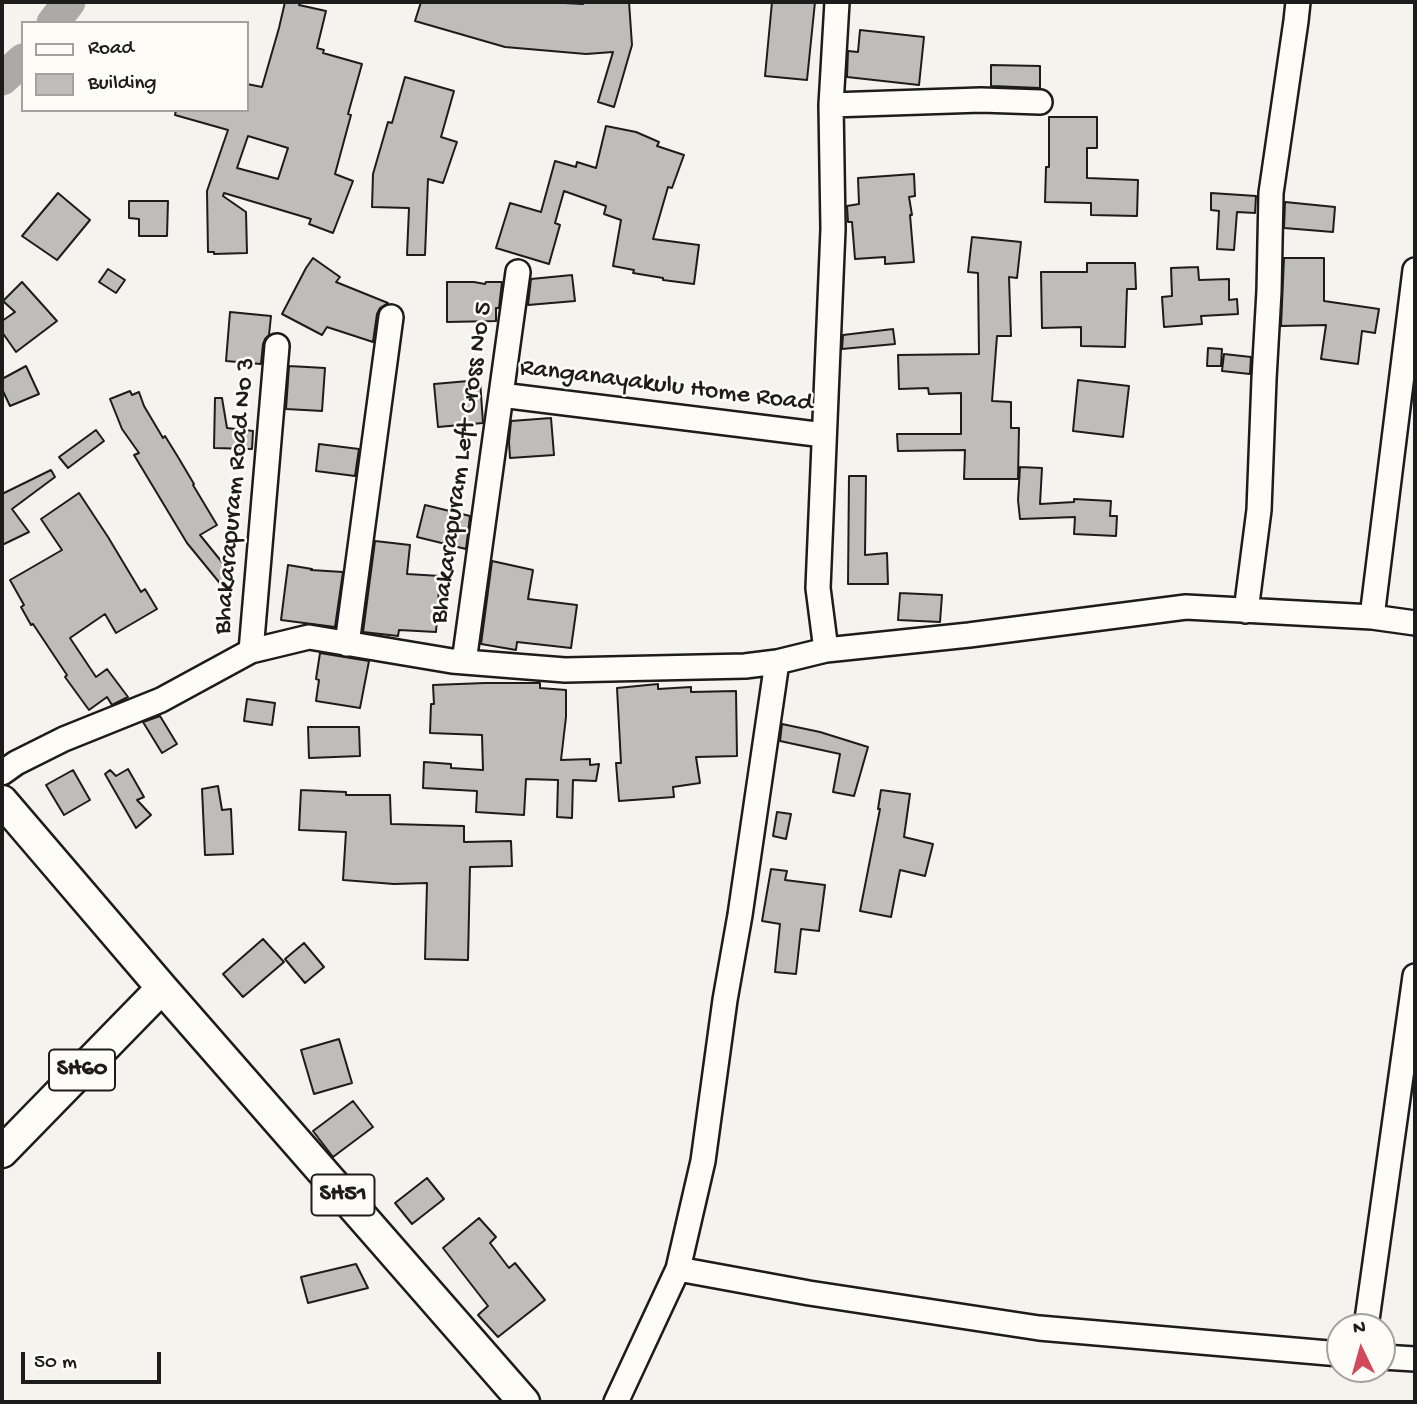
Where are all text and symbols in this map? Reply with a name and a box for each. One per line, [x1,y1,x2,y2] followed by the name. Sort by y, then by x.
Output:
[21,21,248,112] legend
[88,37,134,62] text: Road
[88,72,157,97] text: Building
[425,300,501,626] street label: Bhakarapuram Left Cross No 5
[518,354,814,420] street label: Ranganayakulu Home Road
[208,356,264,636] street label: Bhakarapuram Road No 3
[49,1050,115,1090] road number: SH60
[312,1175,374,1216] road number: SH51
[1326,1313,1396,1383] north arrow
[1352,1317,1366,1341] text: N
[24,1338,164,1382] scale bar
[34,1351,77,1376] text: 50 m

